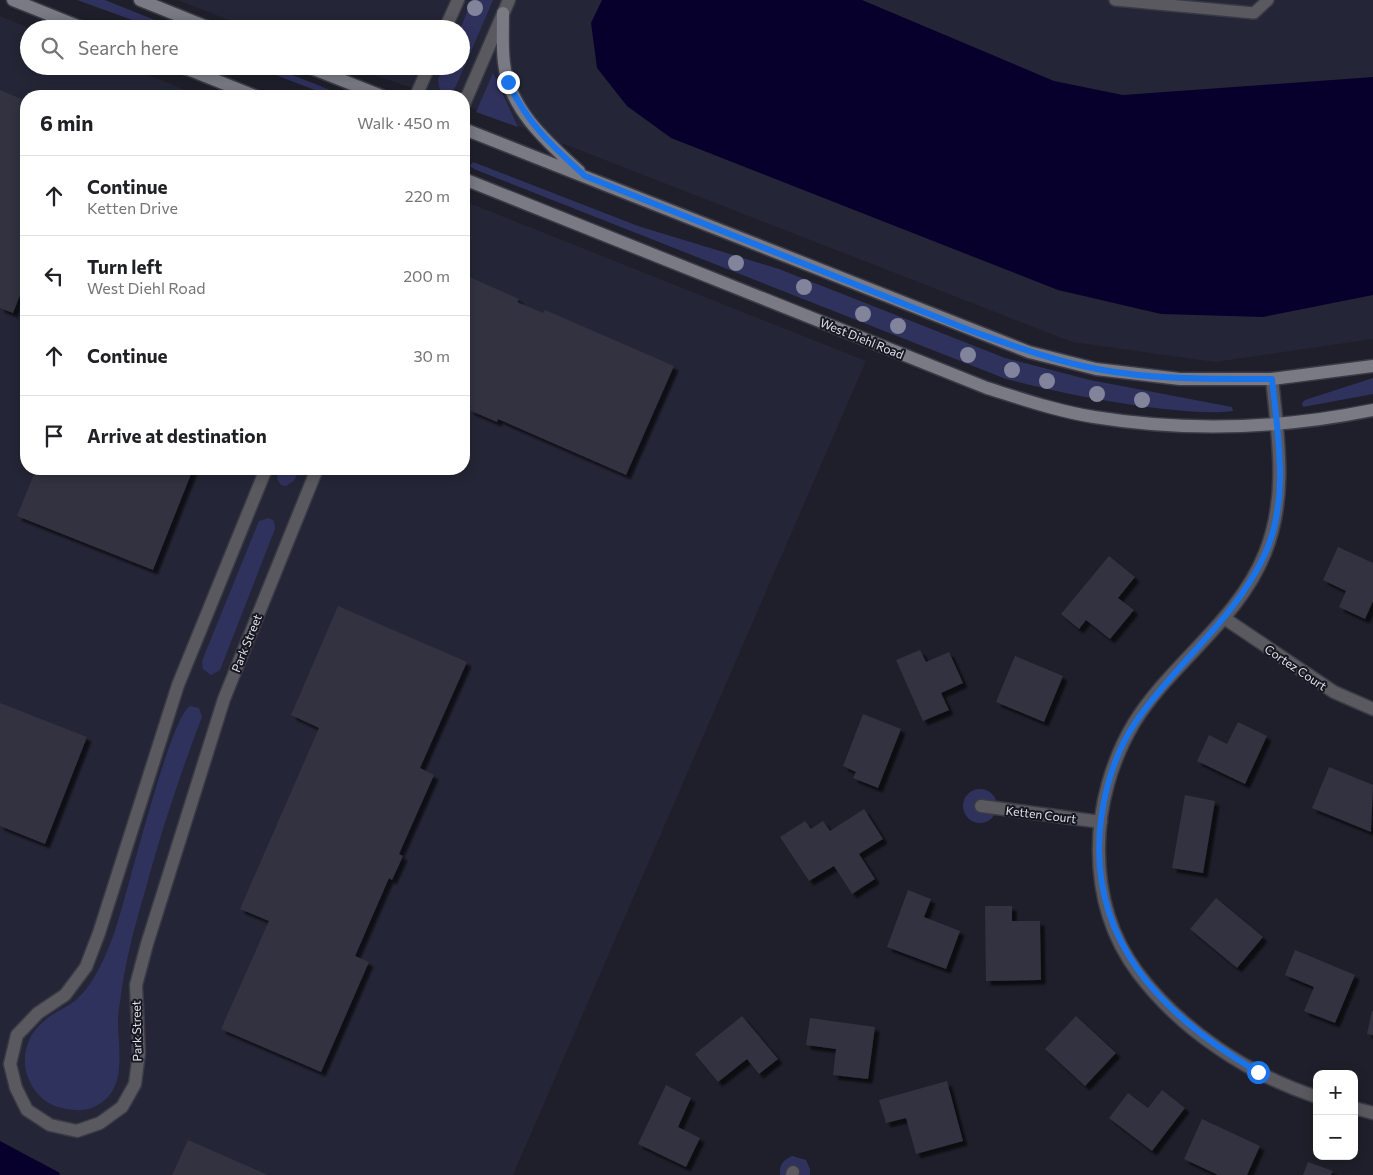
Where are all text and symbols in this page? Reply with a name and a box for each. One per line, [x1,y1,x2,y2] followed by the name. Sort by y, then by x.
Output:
[20,20,470,75] search box
[38,34,66,62] icon: search
[78,36,178,59] text: Search here
[497,71,520,94] route end
[40,110,93,135] text: 6 min
[357,113,450,132] text: Walk · 450 m
[87,175,167,198] text: Continue
[40,182,68,210] icon: ahead
[405,186,450,205] text: 220 m
[87,198,178,217] text: Ketten Drive
[87,255,162,278] text: Turn left
[40,262,68,290] icon: left
[403,266,450,285] text: 200 m
[87,278,206,297] text: West Diehl Road
[818,315,906,361] street label: West Diehl Road
[40,342,68,370] icon: ahead
[87,344,167,367] text: Continue
[413,346,450,365] text: 30 m
[40,422,68,450] icon: arrive
[87,424,267,447] text: Arrive at destination
[228,612,264,674] street label: Park Street
[1262,641,1330,693] street label: Cortez Court
[1005,803,1077,825] street label: Ketten Court
[128,1000,144,1062] street label: Park Street
[1247,1061,1270,1084] route start
[1313,1070,1358,1160] map controls
[1313,1070,1358,1115] button: +
[1313,1115,1358,1160] button: −

